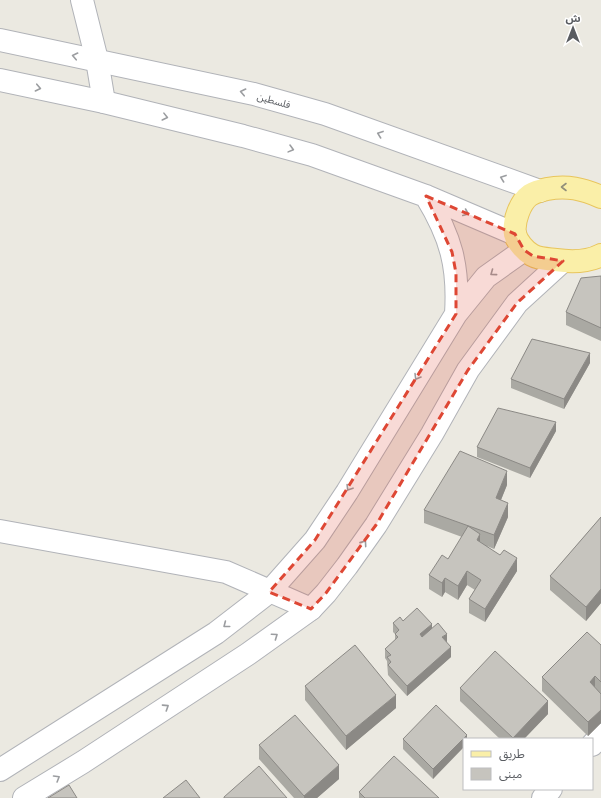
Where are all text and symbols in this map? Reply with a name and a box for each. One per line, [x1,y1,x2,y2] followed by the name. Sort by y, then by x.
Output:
[553,8,593,48] north arrow
[565,12,581,25] text: ش
[72,52,78,60] one-way arrow
[35,83,41,91] one-way arrow
[240,88,246,96] one-way arrow
[256,90,292,112] street label: فلسطين
[161,112,168,121] one-way arrow
[377,130,384,139] one-way arrow
[287,145,294,153] one-way arrow
[500,174,507,182] one-way arrow
[561,183,567,191] one-way arrow
[462,208,469,216] one-way arrow
[490,268,497,275] one-way arrow
[414,373,422,380] one-way arrow
[346,484,354,491] one-way arrow
[359,540,366,547] one-way arrow
[223,621,230,628] one-way arrow
[270,634,277,641] one-way arrow
[162,704,169,712] one-way arrow
[463,738,593,790] legend
[499,747,525,762] text: طريق
[499,767,522,782] text: مبنى
[53,775,60,782] one-way arrow

